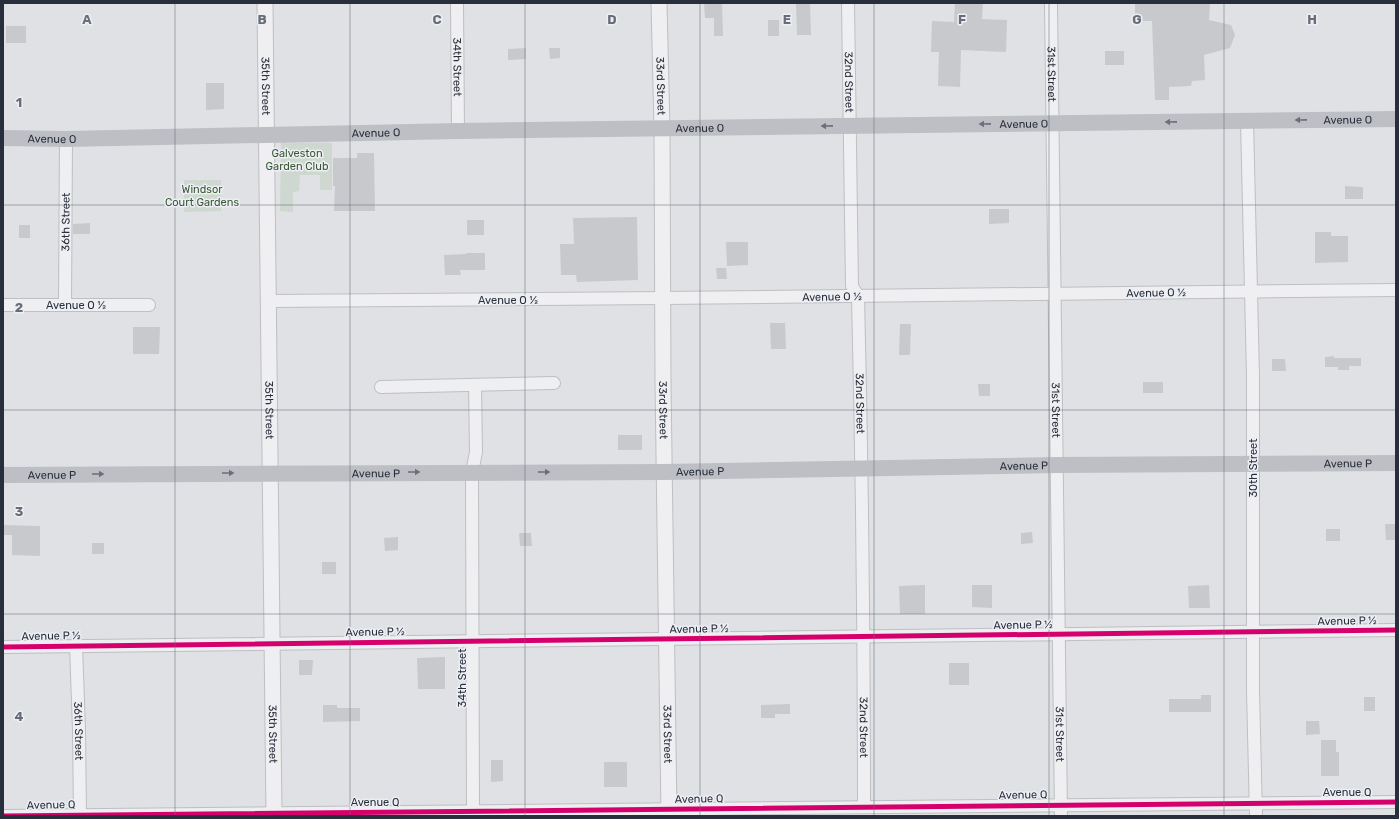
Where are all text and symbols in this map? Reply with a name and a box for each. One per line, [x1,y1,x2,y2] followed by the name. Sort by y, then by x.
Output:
[82,12,92,27] text: A
[257,12,267,27] text: B
[432,12,442,27] text: C
[607,12,617,27] text: D
[783,12,791,27] text: E
[958,12,966,27] text: F
[1132,12,1142,27] text: G
[1307,12,1317,27] text: H
[451,37,464,97] street label: 34th Street
[1045,46,1059,103] street label: 31st Street
[842,51,856,113] street label: 32nd Street
[259,57,273,116] street label: 35th Street
[654,57,668,116] street label: 33rd Street
[16,95,22,110] text: 1
[1323,113,1372,126] street label: Avenue O
[999,117,1048,131] street label: Avenue O
[1294,117,1307,123] one-way arrow
[1164,119,1177,125] one-way arrow
[675,121,724,135] street label: Avenue O
[978,121,991,127] one-way arrow
[820,123,833,129] one-way arrow
[351,126,400,140] street label: Avenue O
[28,132,76,146] street label: Avenue O
[266,147,328,173] park label: Galveston Garden Club
[165,183,239,209] park label: Windsor Court Gardens
[59,192,72,251] street label: 36th Street
[1126,286,1187,300] street label: Avenue O ½
[802,290,863,304] street label: Avenue O ½
[478,294,538,307] street label: Avenue O ½
[46,299,106,312] street label: Avenue O ½
[15,300,23,315] text: 2
[853,373,867,435] street label: 32nd Street
[263,381,276,440] street label: 35th Street
[656,381,670,440] street label: 33rd Street
[1049,382,1063,439] street label: 31st Street
[1247,438,1260,498] street label: 30th Street
[1324,457,1372,470] street label: Avenue P
[1000,459,1048,473] street label: Avenue P
[676,464,724,478] street label: Avenue P
[352,467,400,480] street label: Avenue P
[28,468,76,481] street label: Avenue P
[408,469,421,475] one-way arrow
[538,469,551,475] one-way arrow
[222,470,235,476] one-way arrow
[92,471,105,477] one-way arrow
[15,504,24,519] text: 3
[1317,614,1377,628] street label: Avenue P ½
[993,618,1053,632] street label: Avenue P ½
[669,622,729,636] street label: Avenue P ½
[345,625,405,639] street label: Avenue P ½
[21,629,81,643] street label: Avenue P ½
[456,648,469,707] street label: 34th Street
[857,697,870,758] street label: 32nd Street
[71,701,86,761] street label: 36th Street
[266,705,280,764] street label: 35th Street
[661,705,675,764] street label: 33rd Street
[1053,706,1067,763] street label: 31st Street
[15,709,24,724] text: 4
[1323,786,1371,799] street label: Avenue Q
[999,788,1047,802] street label: Avenue Q
[675,792,723,806] street label: Avenue Q
[351,796,399,809] street label: Avenue Q
[27,798,75,812] street label: Avenue Q

